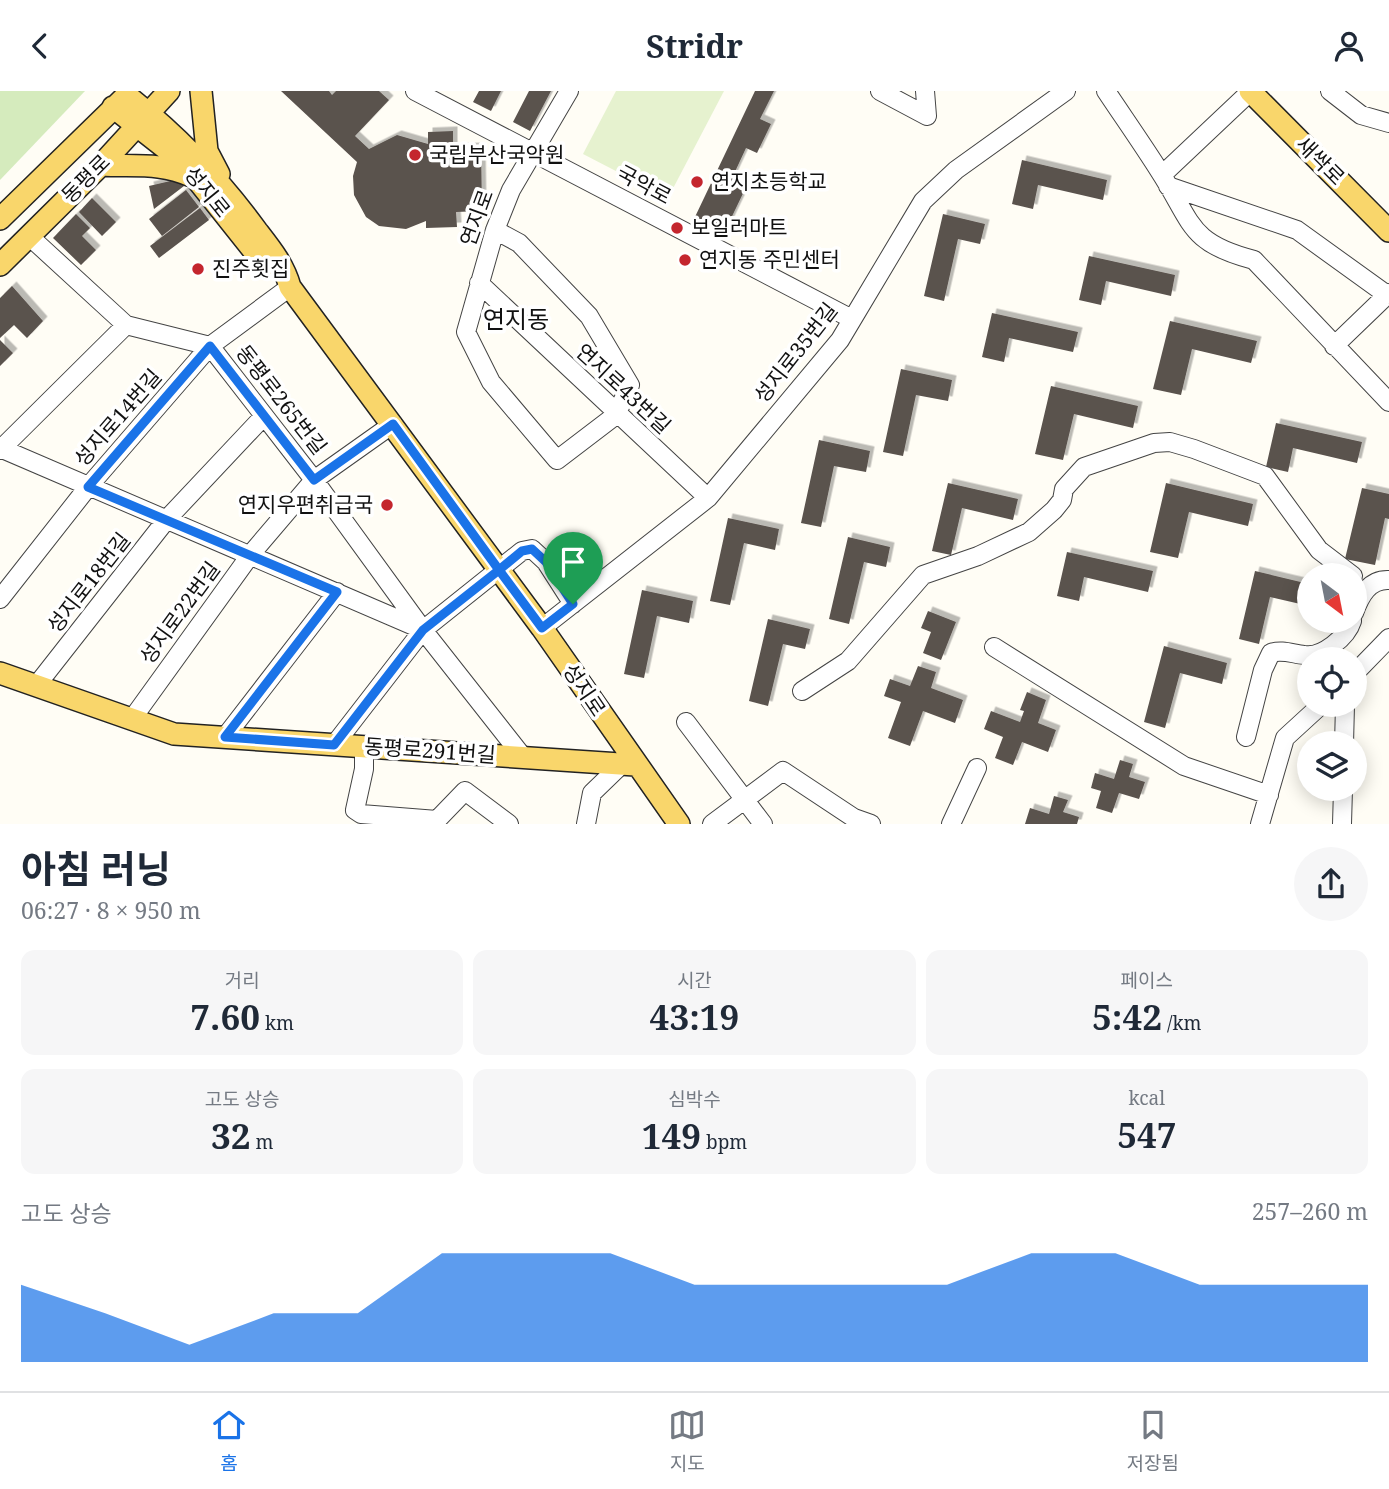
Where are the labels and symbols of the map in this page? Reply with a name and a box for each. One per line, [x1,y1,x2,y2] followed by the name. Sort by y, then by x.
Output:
[1290,130,1351,191] street label: 새싹로
[429,140,564,168] place label: 국립부산국악원
[407,147,423,163] marker: 국립부산국악원
[55,148,116,209] street label: 동평로
[612,158,677,210] street label: 국악로
[179,160,237,223] street label: 성지로
[711,167,827,195] place label: 연지초등학교
[689,174,705,190] marker: 연지초등학교
[453,186,499,250] street label: 연지로
[691,213,788,241] place label: 보일러마트
[669,220,685,236] marker: 보일러마트
[699,245,840,273] place label: 연지동 주민센터
[677,252,693,268] marker: 연지동 주민센터
[212,254,289,282] place label: 진주횟집
[190,261,206,277] marker: 진주횟집
[747,296,843,408] street label: 성지로35번길
[483,302,549,335] district label: 연지동
[570,337,677,439] street label: 연지로43번길
[230,339,333,460] street label: 동평로265번길
[67,363,167,472] street label: 성지로14번길
[238,490,373,518] place label: 연지우편취급국
[379,497,395,513] marker: 연지우편취급국
[40,526,136,638] street label: 성지로18번길
[543,532,603,604] pin
[133,556,226,669] street label: 성지로22번길
[1297,563,1367,633] north arrow
[557,658,613,721] street label: 성지로
[363,731,497,769] street label: 동평로291번길

